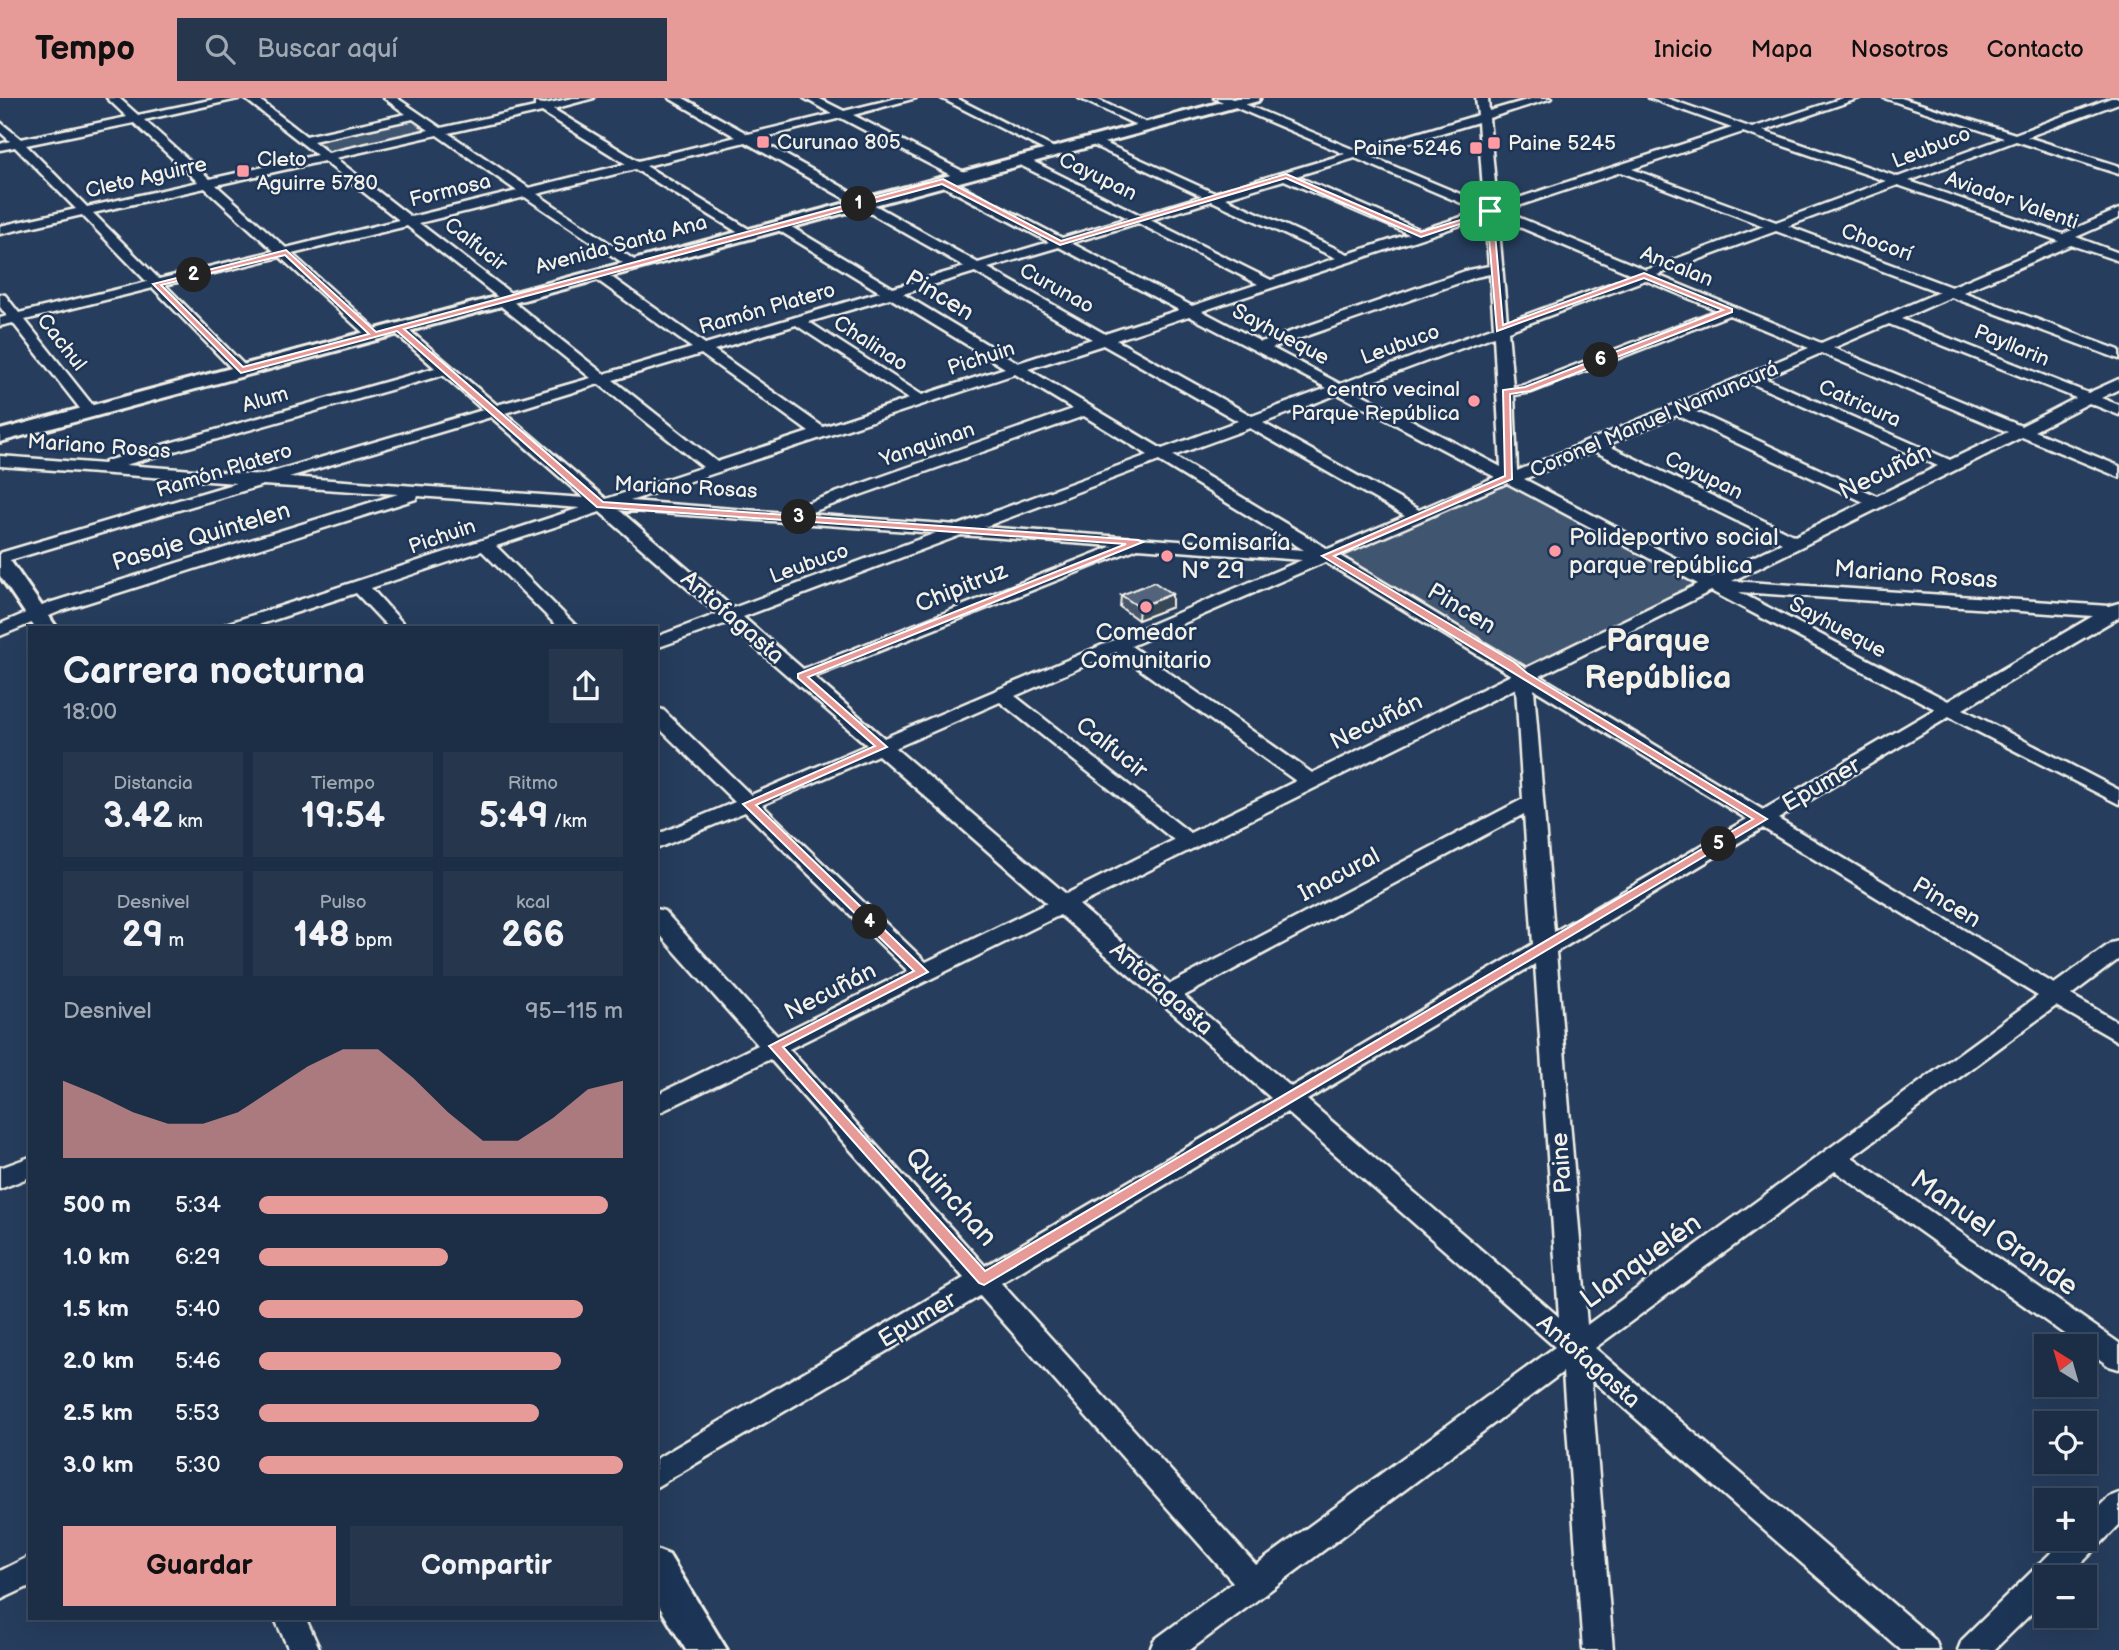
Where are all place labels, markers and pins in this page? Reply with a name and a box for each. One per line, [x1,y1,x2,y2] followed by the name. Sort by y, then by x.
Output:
[777,130,901,155] place label: Curunao 805
[1508,131,1616,156] place label: Paine 5245
[755,134,771,150] marker: Curunao 805
[1486,135,1502,151] marker: Paine 5245
[1353,136,1462,161] place label: Paine 5246
[1468,140,1484,156] marker: Paine 5246
[257,147,378,196] place label: Cleto Aguirre 5780
[235,163,251,179] marker: Cleto Aguirre 5780
[1460,181,1520,241] pin
[842,186,876,222] pin: 1
[176,258,212,292] pin: 2
[1584,342,1618,378] pin: 6
[1291,377,1460,426] place label: centro vecinal Parque República
[1466,393,1482,409] marker: centro vecinal Parque República
[782,500,816,534] pin: 3
[1569,523,1779,580] place label: Polideportivo social parque república
[1181,528,1291,585] place label: Comisaría N° 29
[1547,543,1563,559] marker: Polideportivo social parque república
[1159,548,1175,564] marker: Comisaría N° 29
[1138,599,1154,615] marker: Comedor Comunitario
[1080,618,1212,675] place label: Comedor Comunitario
[1702,826,1736,862] pin: 5
[852,904,888,940] pin: 4

